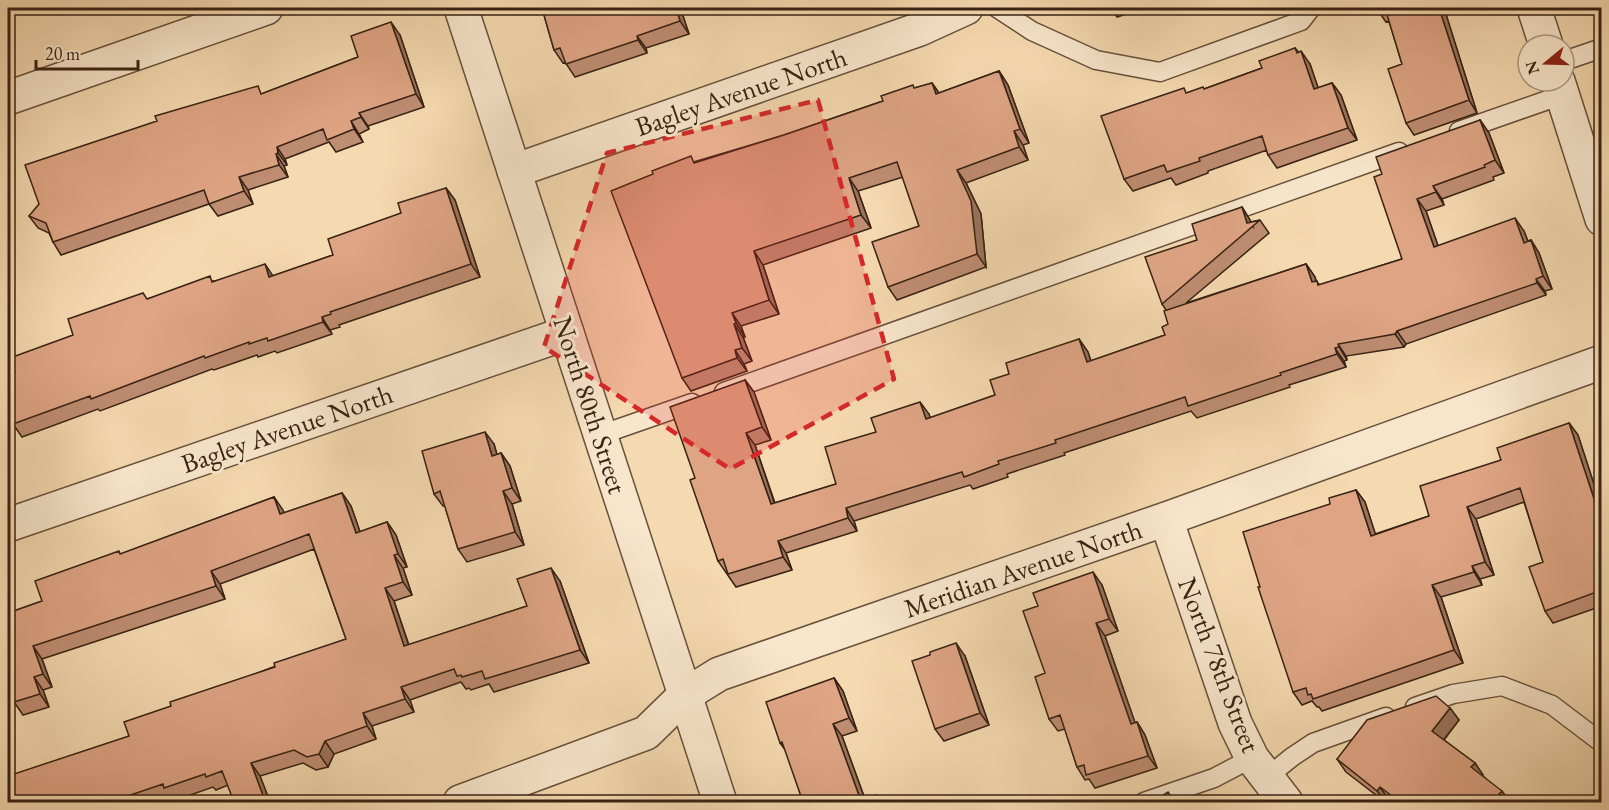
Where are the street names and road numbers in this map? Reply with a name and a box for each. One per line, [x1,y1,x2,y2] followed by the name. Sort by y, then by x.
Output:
[630,39,851,144] street label: Bagley Avenue North
[545,312,636,499] street label: North 80th Street
[176,376,397,481] street label: Bagley Avenue North
[899,511,1147,626] street label: Meridian Avenue North
[1170,572,1269,758] street label: North 78th Street

